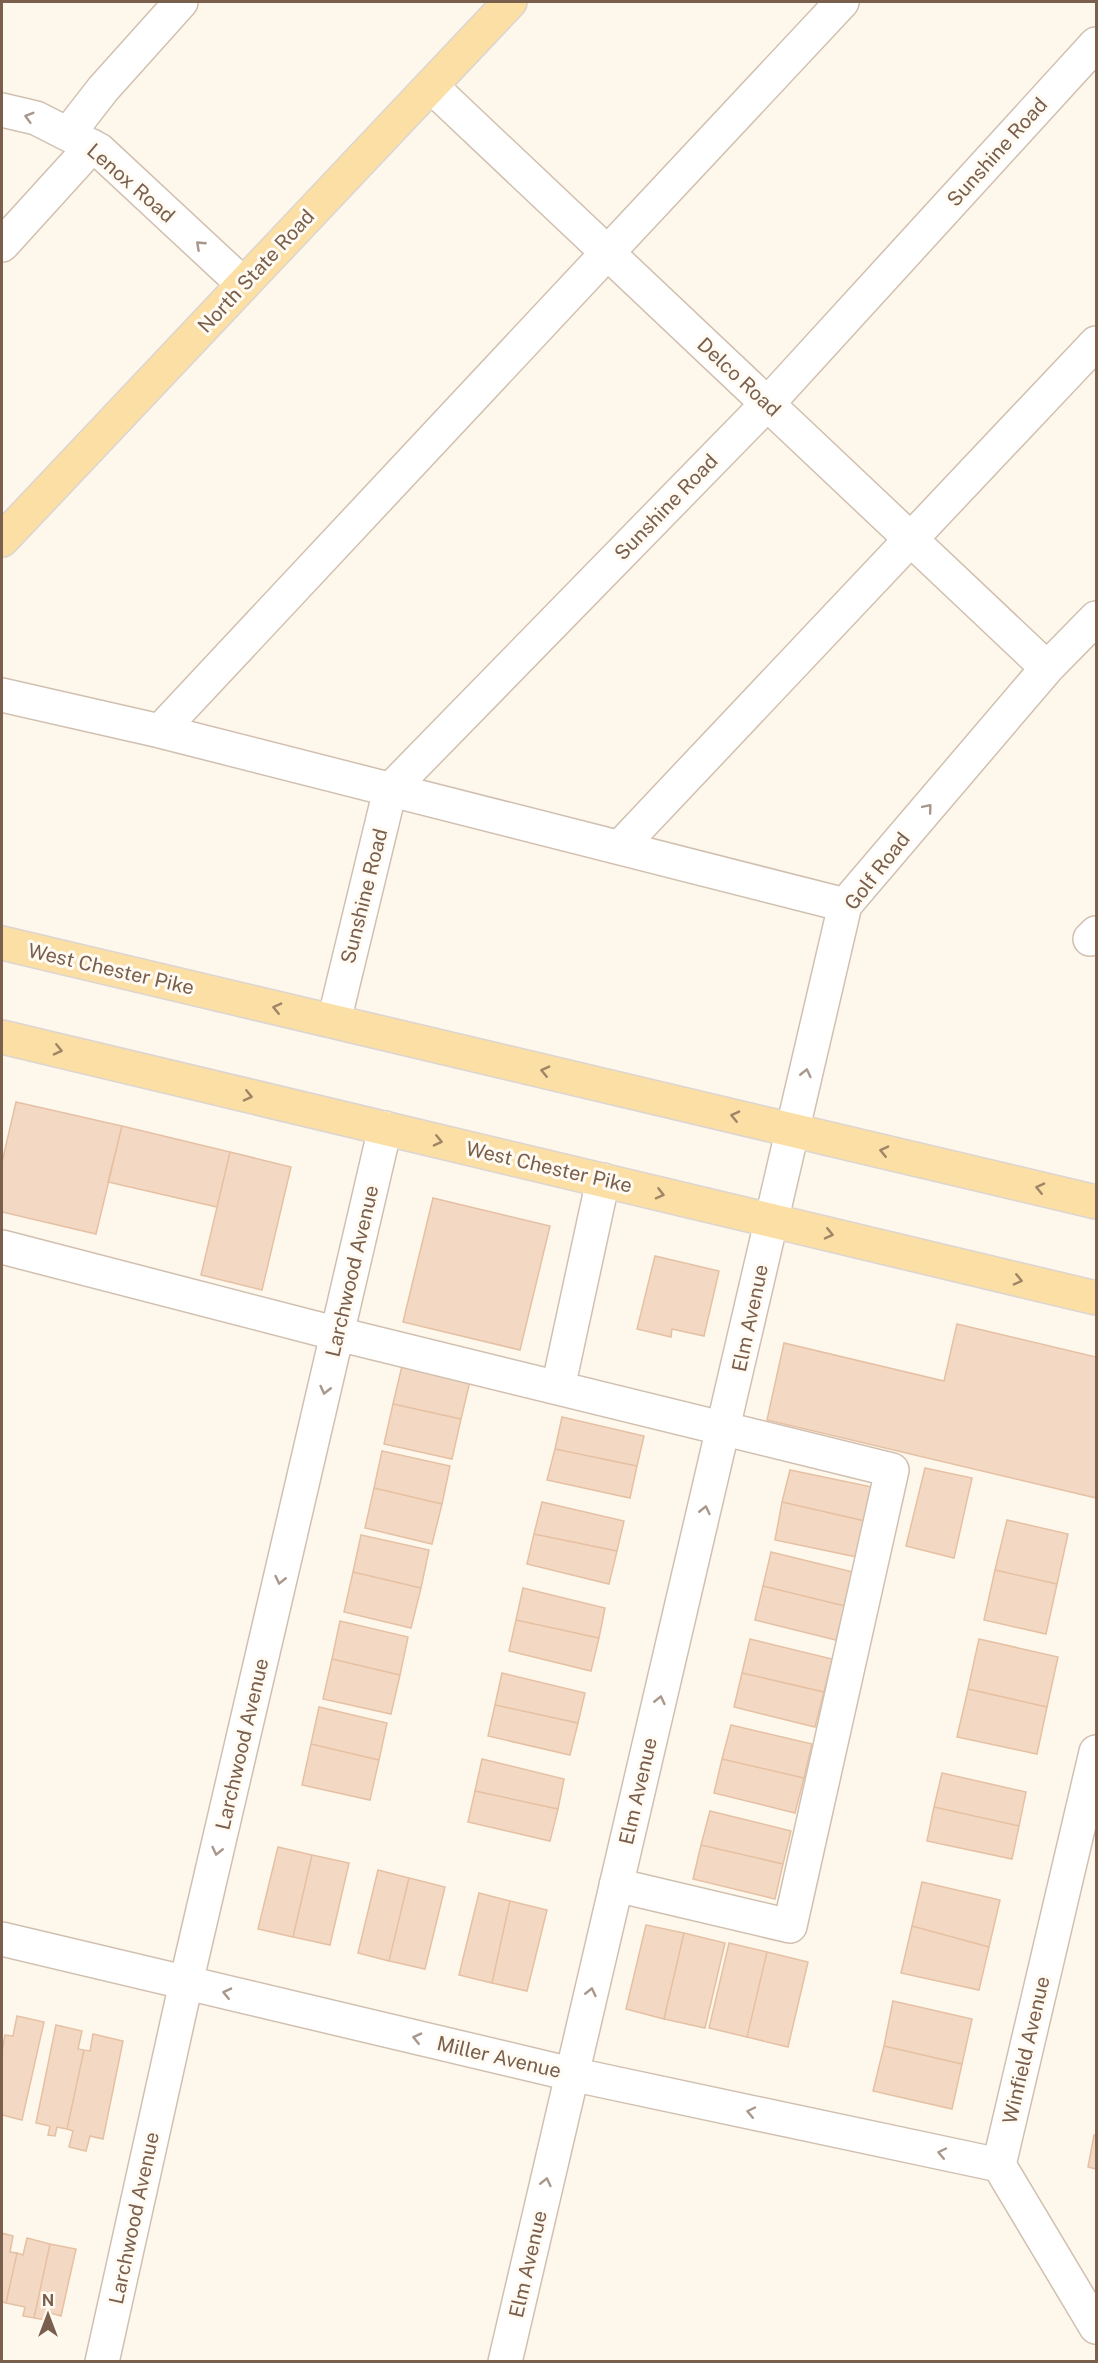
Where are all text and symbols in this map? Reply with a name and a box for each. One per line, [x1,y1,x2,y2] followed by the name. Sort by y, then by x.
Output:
[942,93,1052,211] street label: Sunshine Road
[24,112,35,124] one-way arrow
[82,138,180,228] street label: Lenox Road
[193,204,319,338] street label: North State Road
[196,241,207,252] one-way arrow
[692,332,786,422] street label: Delco Road
[609,449,723,565] street label: Sunshine Road
[921,804,932,815] one-way arrow
[336,826,392,966] street label: Sunshine Road
[839,827,915,915] street label: Golf Road
[26,938,196,1000] street label: West Chester Pike
[272,1002,282,1015] one-way arrow
[53,1043,63,1056] one-way arrow
[541,1066,551,1079] one-way arrow
[798,1068,811,1078] one-way arrow
[243,1088,253,1101] one-way arrow
[730,1111,740,1124] one-way arrow
[433,1133,443,1146] one-way arrow
[464,1136,634,1198] street label: West Chester Pike
[879,1146,889,1159] one-way arrow
[321,1183,383,1359] street label: Larchwood Avenue
[1035,1183,1045,1196] one-way arrow
[654,1186,664,1199] one-way arrow
[823,1227,833,1240] one-way arrow
[727,1262,773,1374] street label: Elm Avenue
[1013,1272,1023,1285] one-way arrow
[319,1385,332,1395] one-way arrow
[698,1505,711,1515] one-way arrow
[275,1575,288,1585] one-way arrow
[211,1656,273,1832] street label: Larchwood Avenue
[653,1695,666,1705] one-way arrow
[614,1735,662,1847] street label: Elm Avenue
[211,1846,224,1856] one-way arrow
[997,1974,1055,2126] street label: Winfield Avenue
[583,1987,596,1997] one-way arrow
[223,1988,233,2001] one-way arrow
[435,2031,563,2083] street label: Miller Avenue
[412,2032,422,2045] one-way arrow
[746,2106,756,2119] one-way arrow
[104,2130,164,2306] street label: Larchwood Avenue
[937,2147,947,2160] one-way arrow
[539,2177,552,2187] one-way arrow
[504,2208,552,2320] street label: Elm Avenue
[18,2285,78,2345] north arrow
[42,2291,54,2310] text: N

